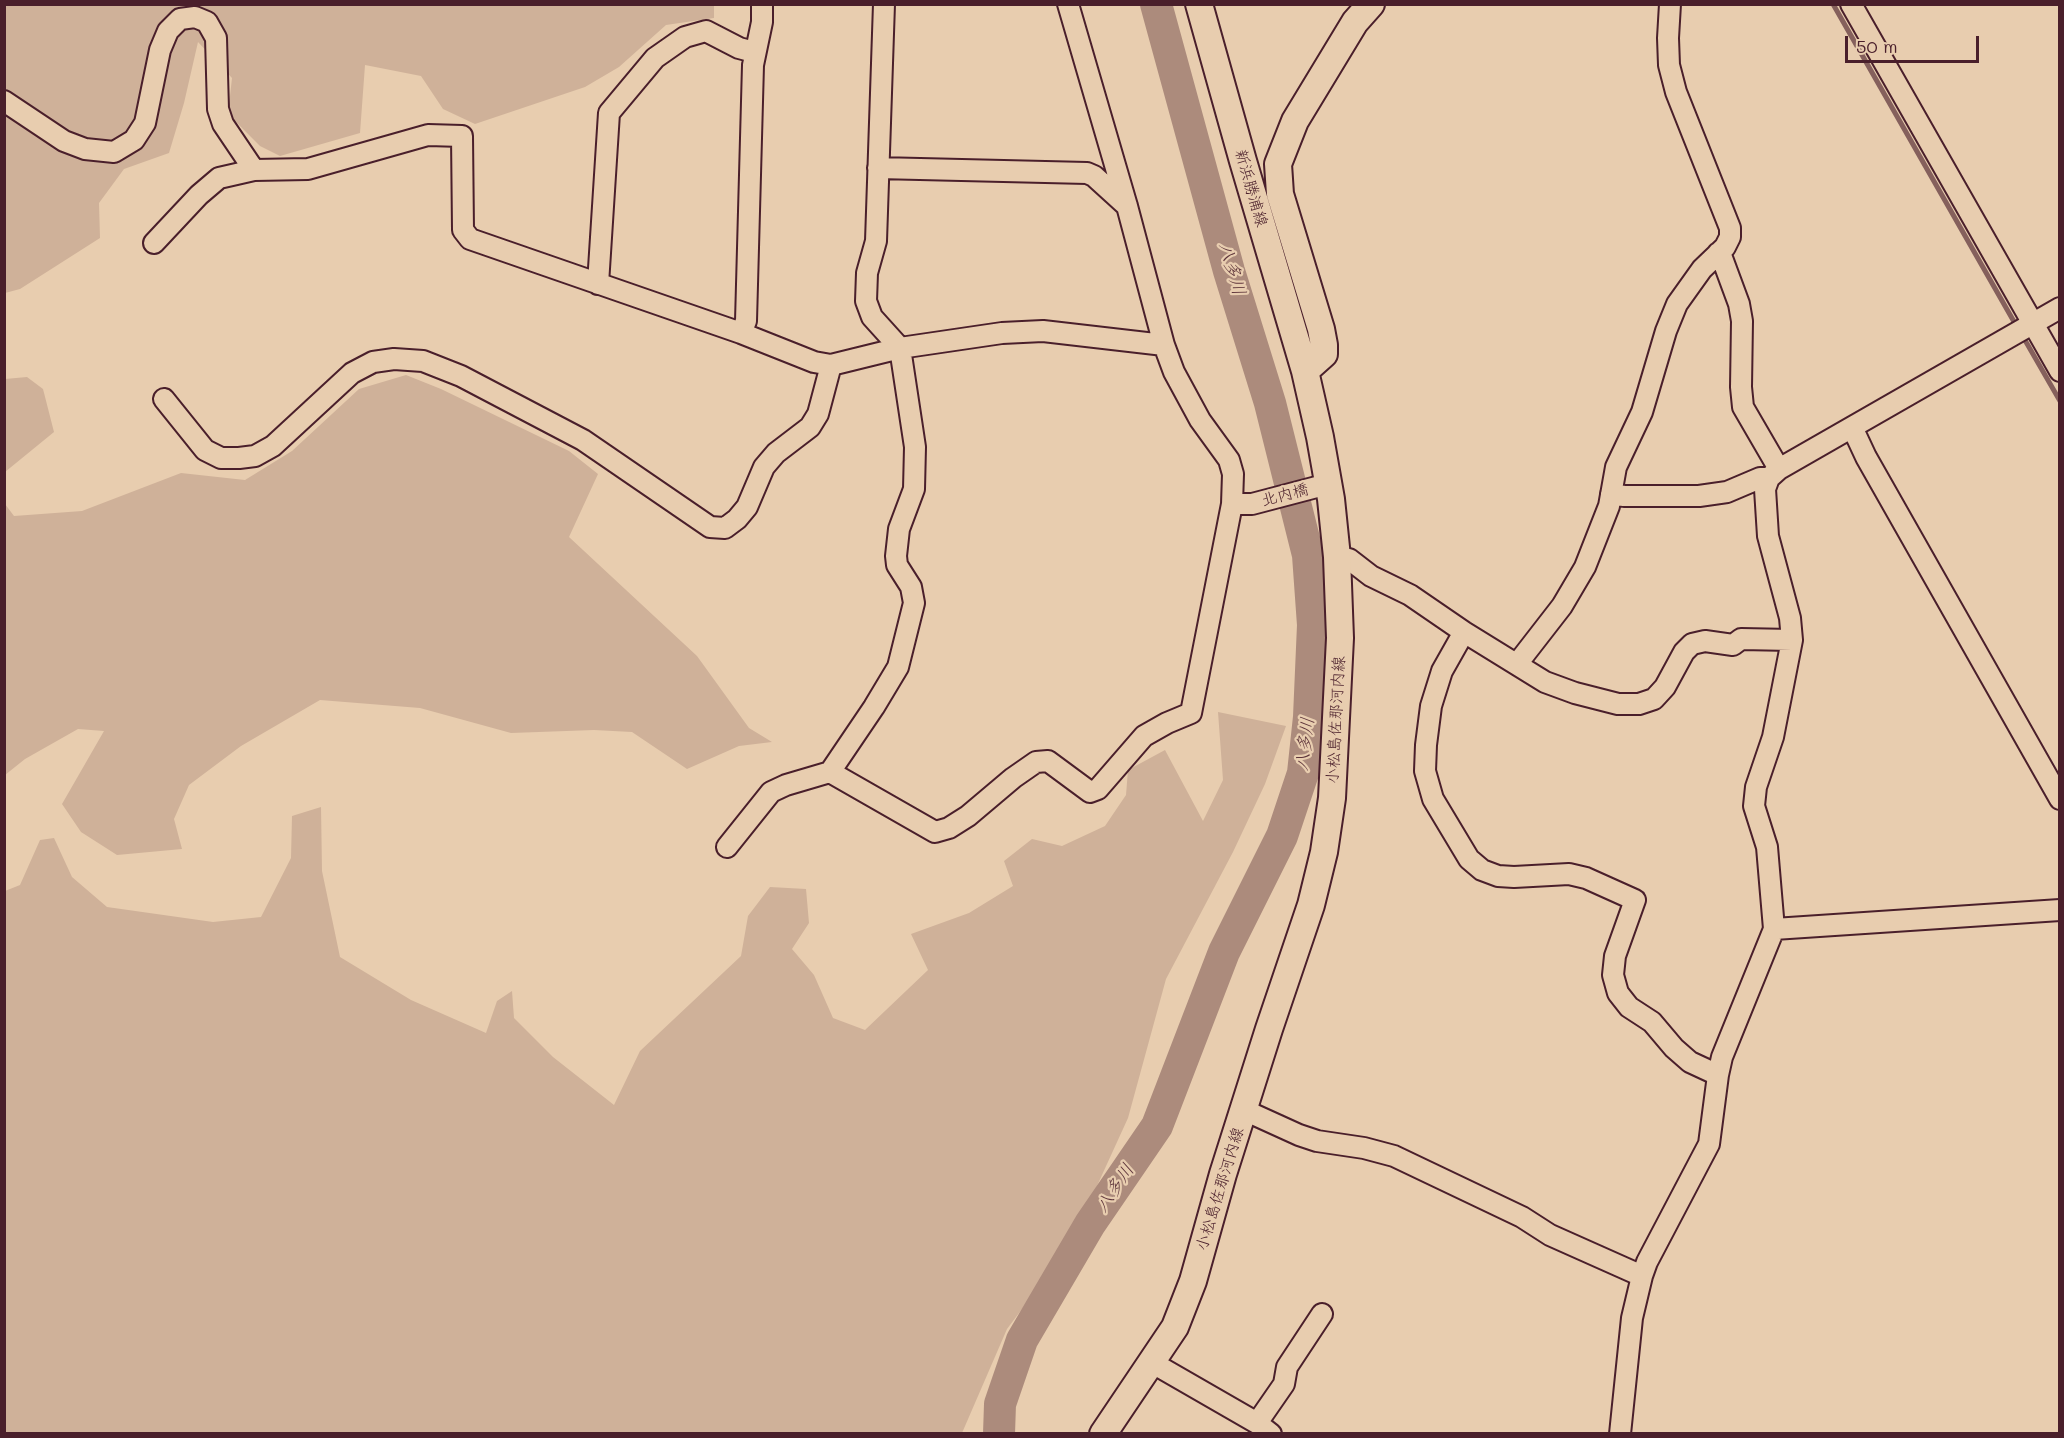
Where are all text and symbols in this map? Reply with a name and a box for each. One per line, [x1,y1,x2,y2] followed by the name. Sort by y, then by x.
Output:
[1848,24,1982,62] scale bar
[1856,34,1898,58] text: 50 m
[1231,147,1271,229] street label: 新浜勝浦線
[1214,240,1250,298] water label: 八多川
[1259,480,1311,510] street label: 北内橋
[1323,656,1349,784] street label: 小松島佐那河内線
[1291,716,1319,772] water label: 八多川
[1192,1125,1248,1253] street label: 小松島佐那河内線
[1091,1160,1139,1216] water label: 八多川

